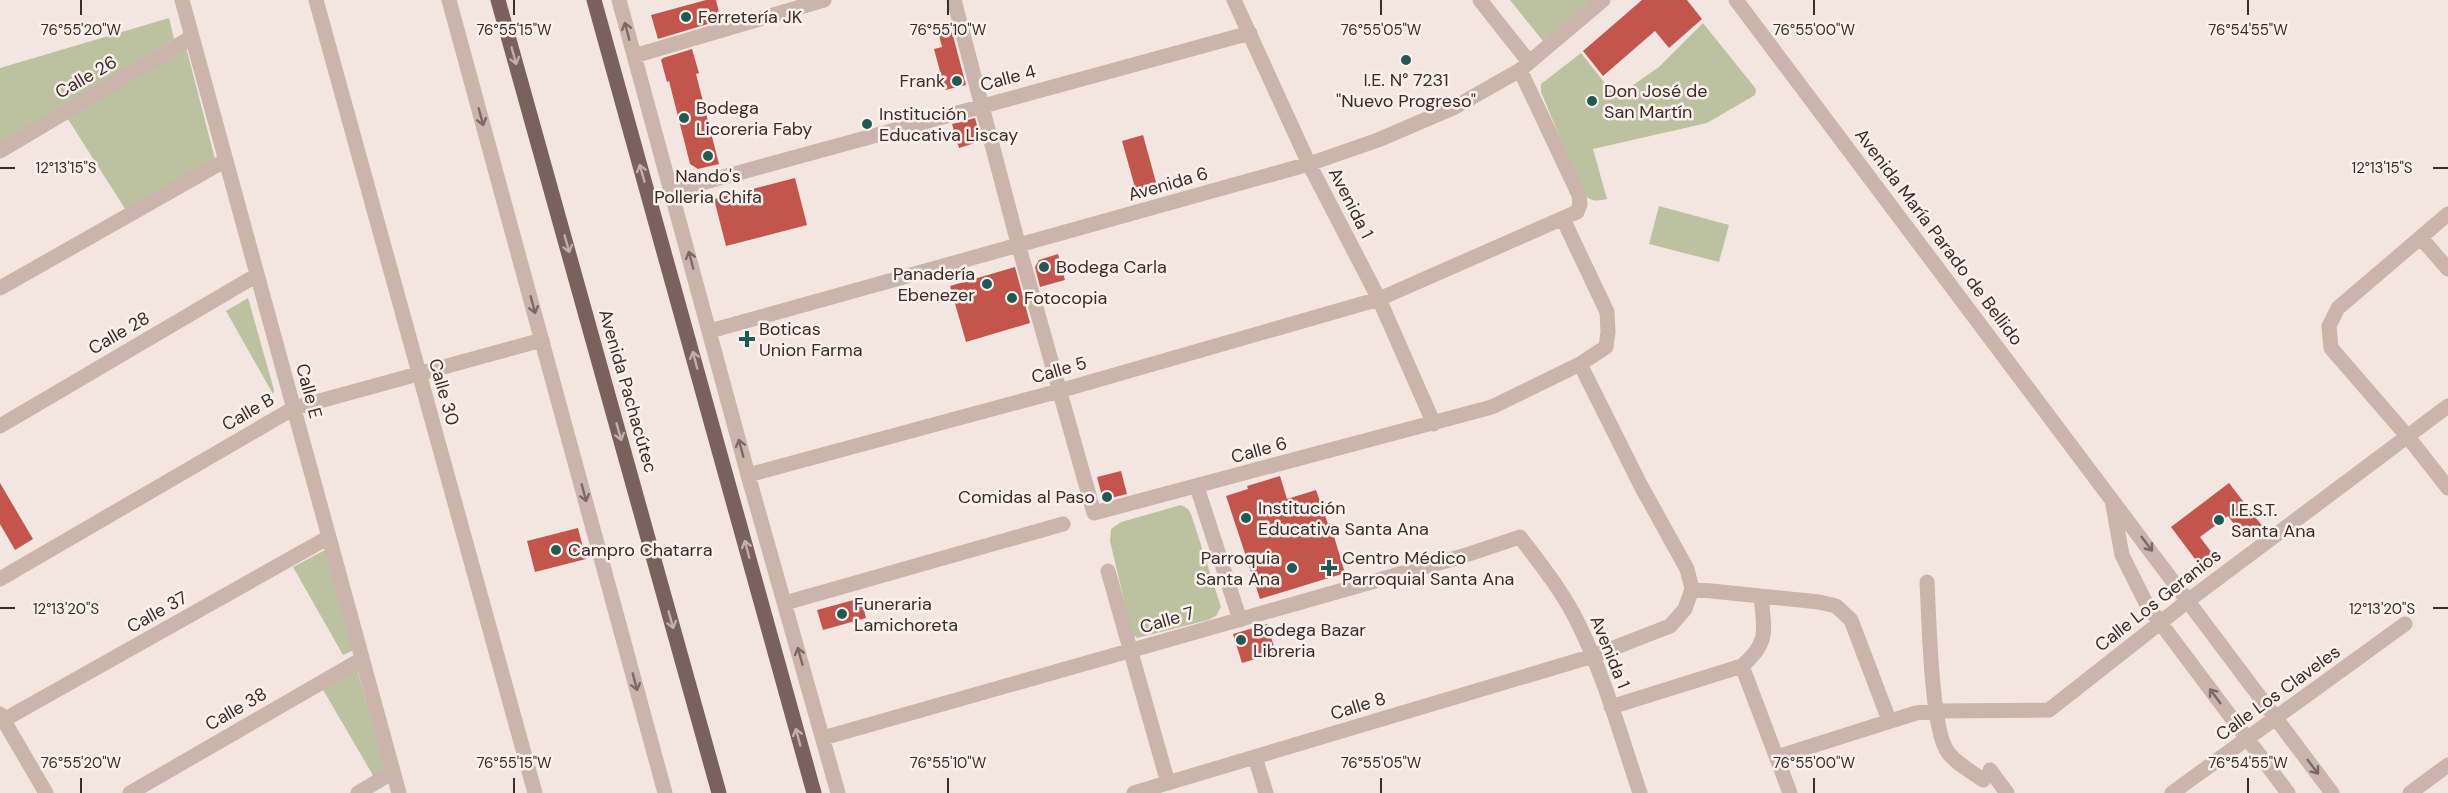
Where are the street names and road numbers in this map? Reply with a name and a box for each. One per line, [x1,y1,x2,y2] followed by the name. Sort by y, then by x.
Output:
[51,50,121,104] street label: Calle 26
[978,59,1039,97] street label: Calle 4
[1849,124,2029,350] street label: Avenida María Parado de Bellido
[1125,161,1211,207] street label: Avenida 6
[1323,163,1379,243] street label: Avenida 1
[84,306,154,360] street label: Calle 28
[593,306,663,476] street label: Avenida Pachacútec
[1028,351,1090,389] street label: Calle 5
[423,356,465,428] street label: Calle 30
[290,361,328,421] street label: Calle E
[217,387,279,437] street label: Calle B
[1228,431,1290,469] street label: Calle 6
[2090,543,2226,657] street label: Calle Los Geranios
[122,586,192,638] street label: Calle 37
[1137,601,1197,639] street label: Calle 7
[1585,612,1635,692] street label: Avenida 1
[2211,640,2345,746] street label: Calle Los Claveles
[201,682,271,736] street label: Calle 38
[1327,686,1389,726] street label: Calle 8

